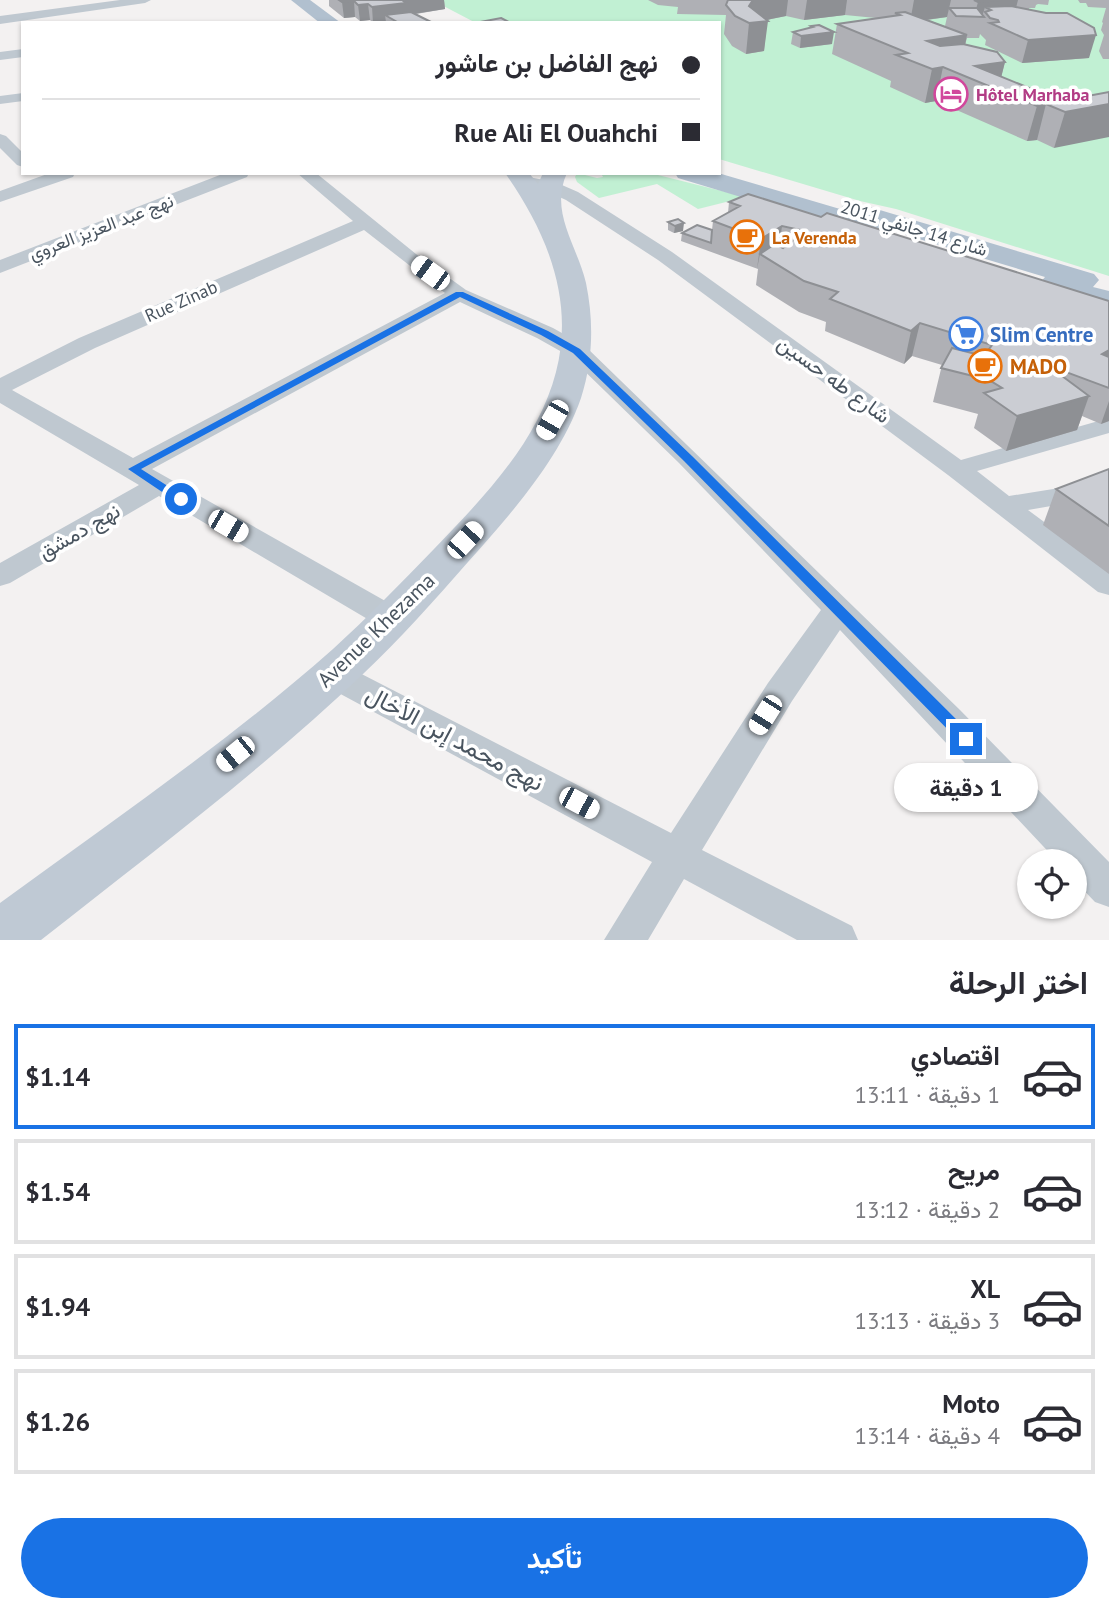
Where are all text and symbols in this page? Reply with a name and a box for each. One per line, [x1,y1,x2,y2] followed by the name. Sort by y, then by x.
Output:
[435,46,658,79] text: نهج الفاضل بن عاشور
[932,75,970,113] hotel icon: Hôtel Marhaba
[976,83,1090,106] place label: Hôtel Marhaba
[454,116,658,149] text: Rue Ali El Ouahchi
[25,189,178,269] street label: نهج عبد العزيز العروي
[837,195,990,265] street label: شارع 14 جانفي 2011
[728,218,766,256] cafe icon: La Verenda
[772,226,857,249] place label: La Verenda
[407,252,454,294] car
[141,275,221,327] street label: Rue Zinab
[947,315,985,353] supermarket icon: Slim Centre
[990,321,1093,348] place label: Slim Centre
[772,329,896,430] street label: شارع طه حسين
[966,347,1004,385] cafe icon: MADO
[1010,353,1067,380] place label: MADO
[533,397,572,443] car
[165,483,197,515] route start
[33,497,125,566] street label: نهج دمشق
[205,506,252,546] car
[443,517,488,563] car
[312,567,440,693] street label: Avenue Khezama
[360,678,549,800] street label: نهج محمد إبن الأخال
[745,692,786,738] car
[950,723,982,755] route end
[213,733,258,775] car
[894,764,1038,812] callout: 1 دقيقة
[929,773,1003,802] text: 1 دقيقة
[556,784,603,822] car
[1017,849,1087,919] map controls
[1017,849,1087,919] button: locate
[949,961,1088,1003] text: اختر الرحلة
[911,1039,1000,1072] text: اقتصادي
[1021,1045,1084,1108] icon: car
[25,1060,90,1093] text: $1.14
[854,1080,1000,1109] text: 1 دقيقة · 13:11
[948,1154,1000,1187] text: مريح
[1021,1160,1084,1223] icon: car
[25,1175,90,1208] text: $1.54
[854,1195,1000,1224] text: 2 دقيقة · 13:12
[970,1272,1000,1305] text: XL
[1021,1275,1084,1338] icon: car
[25,1290,90,1323] text: $1.94
[854,1306,1000,1335] text: 3 دقيقة · 13:13
[942,1387,1000,1420] text: Moto
[1021,1390,1084,1453] icon: car
[25,1405,90,1438] text: $1.26
[854,1421,1000,1450] text: 4 دقيقة · 13:14
[21,1518,1088,1598] button: تأكيد

